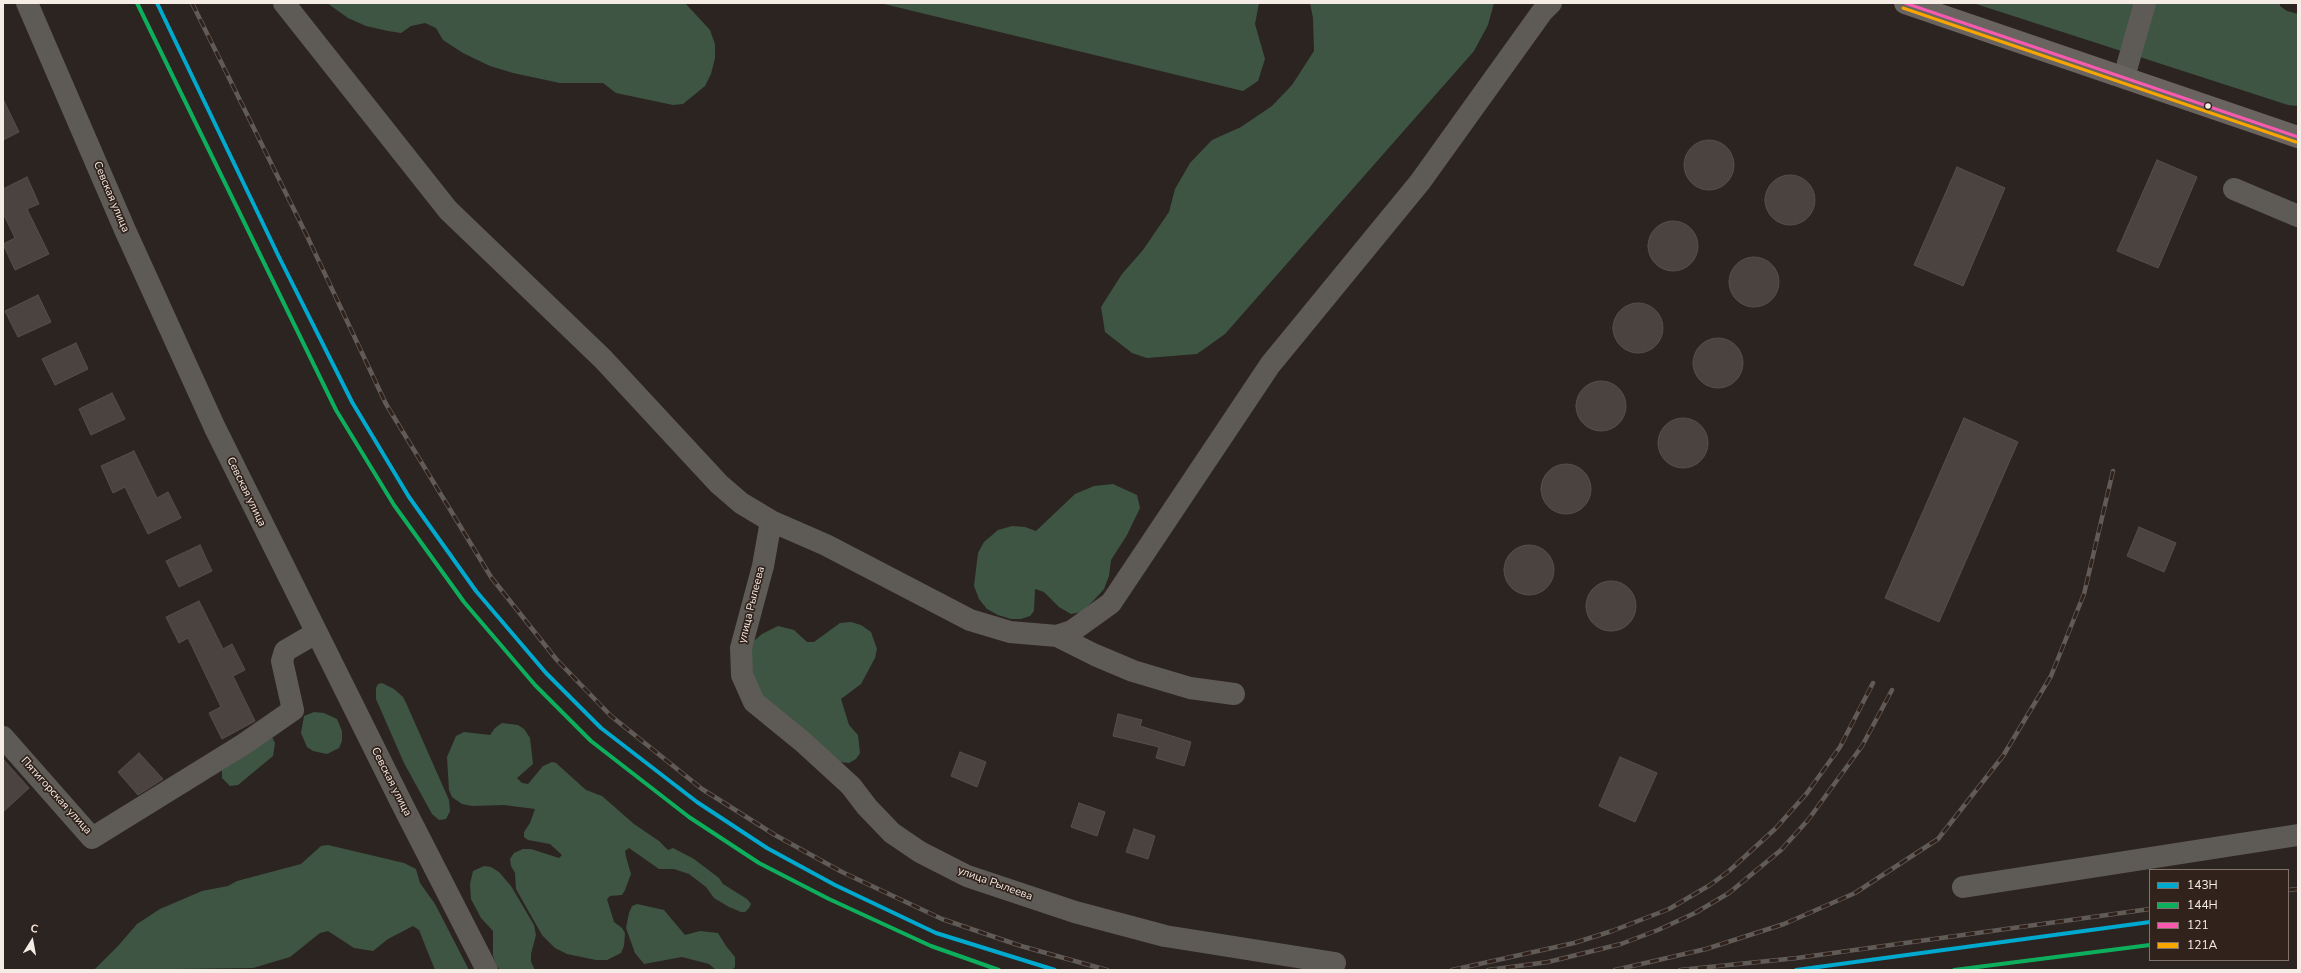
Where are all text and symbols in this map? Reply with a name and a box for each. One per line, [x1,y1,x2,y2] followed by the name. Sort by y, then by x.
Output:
[2203,101,2213,111] unlabelled marker
[90,160,132,234] street label: Севская улица
[223,455,269,529] street label: Севская улица
[736,565,768,645] street label: улица Рылеева
[368,745,414,819] street label: Севская улица
[18,755,94,837] street label: Пятигорская улица
[956,864,1034,904] street label: улица Рылеева
[2149,869,2289,961] legend
[2187,877,2218,893] text: 143Н
[2187,897,2218,913] text: 144Н
[2187,917,2209,933] text: 121
[12,921,52,961] north arrow
[29,921,39,937] text: С
[2187,937,2217,953] text: 121А

